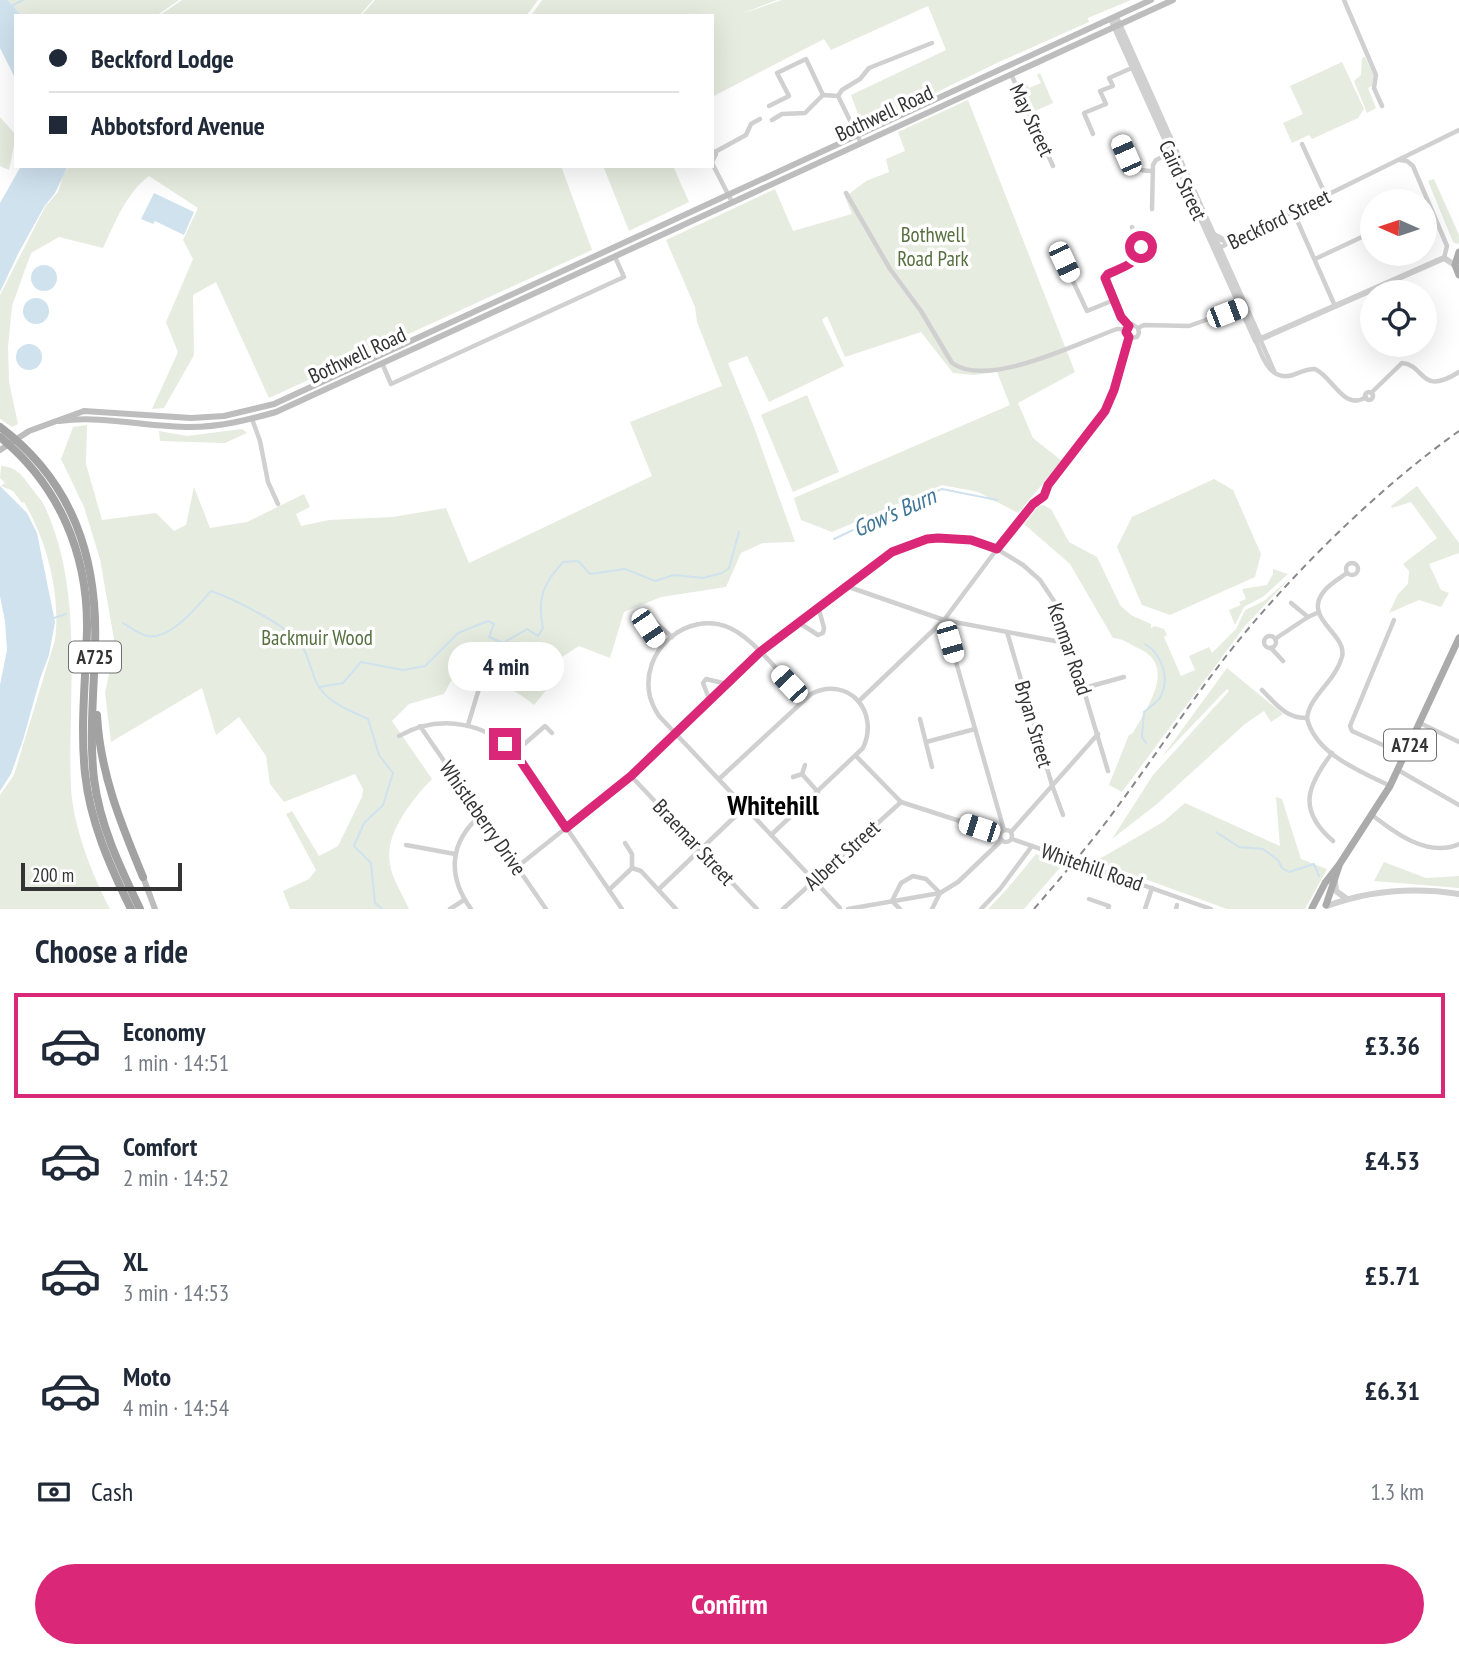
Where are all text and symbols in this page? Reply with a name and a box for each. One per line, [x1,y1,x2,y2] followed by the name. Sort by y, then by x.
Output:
[91,42,234,75] text: Beckford Lodge
[831,79,937,147] street label: Bothwell Road
[1003,79,1061,161] street label: May Street
[91,109,265,142] text: Abbotsford Avenue
[1108,132,1145,178] car
[1153,136,1213,224] street label: Caird Street
[1223,182,1335,255] street label: Beckford Street
[1360,189,1437,266] north arrow
[1360,189,1437,357] map controls
[897,221,969,272] park label: Bothwell Road Park
[1125,231,1157,263] route start
[1046,239,1083,285] car
[1360,280,1437,357] button: locate
[1204,296,1251,330] car
[304,321,410,389] street label: Bothwell Road
[848,480,942,543] water label: Gow's Burn
[1042,599,1098,699] street label: Kenmar Road
[628,605,669,651] car
[935,619,966,665] car
[261,624,373,651] park label: Backmuir Wood
[69,642,121,672] road number: A725
[447,642,563,692] callout: 4 min
[483,652,529,681] text: 4 min
[767,661,812,707] car
[1009,677,1059,771] street label: Bryan Street
[489,728,521,760] route end
[1384,730,1436,760] road number: A724
[434,756,532,880] street label: Whistleberry Drive
[726,786,819,823] district label: Whitehill
[647,793,741,891] street label: Braemar Street
[956,812,1003,844] car
[799,814,886,896] street label: Albert Street
[1037,837,1147,897] street label: Whitehill Road
[21,860,182,892] scale bar
[32,863,74,887] text: 200 m
[35,930,188,972] text: Choose a ride
[39,1014,102,1077] icon: car
[123,1015,205,1048] text: Economy
[1365,1029,1420,1062] text: £3.36
[123,1048,229,1077] text: 1 min · 14:51
[39,1129,102,1192] icon: car
[123,1130,197,1163] text: Comfort
[1365,1144,1420,1177] text: £4.53
[123,1163,229,1192] text: 2 min · 14:52
[39,1244,102,1307] icon: car
[123,1245,148,1278] text: XL
[1365,1259,1420,1292] text: £5.71
[123,1278,229,1307] text: 3 min · 14:53
[39,1359,102,1422] icon: car
[123,1360,171,1393] text: Moto
[1365,1374,1420,1407] text: £6.31
[123,1393,229,1422] text: 4 min · 14:54
[35,1473,73,1511] icon: cash
[91,1475,133,1508] text: Cash
[1370,1477,1424,1506] text: 1.3 km
[35,1564,1424,1644] button: Confirm

